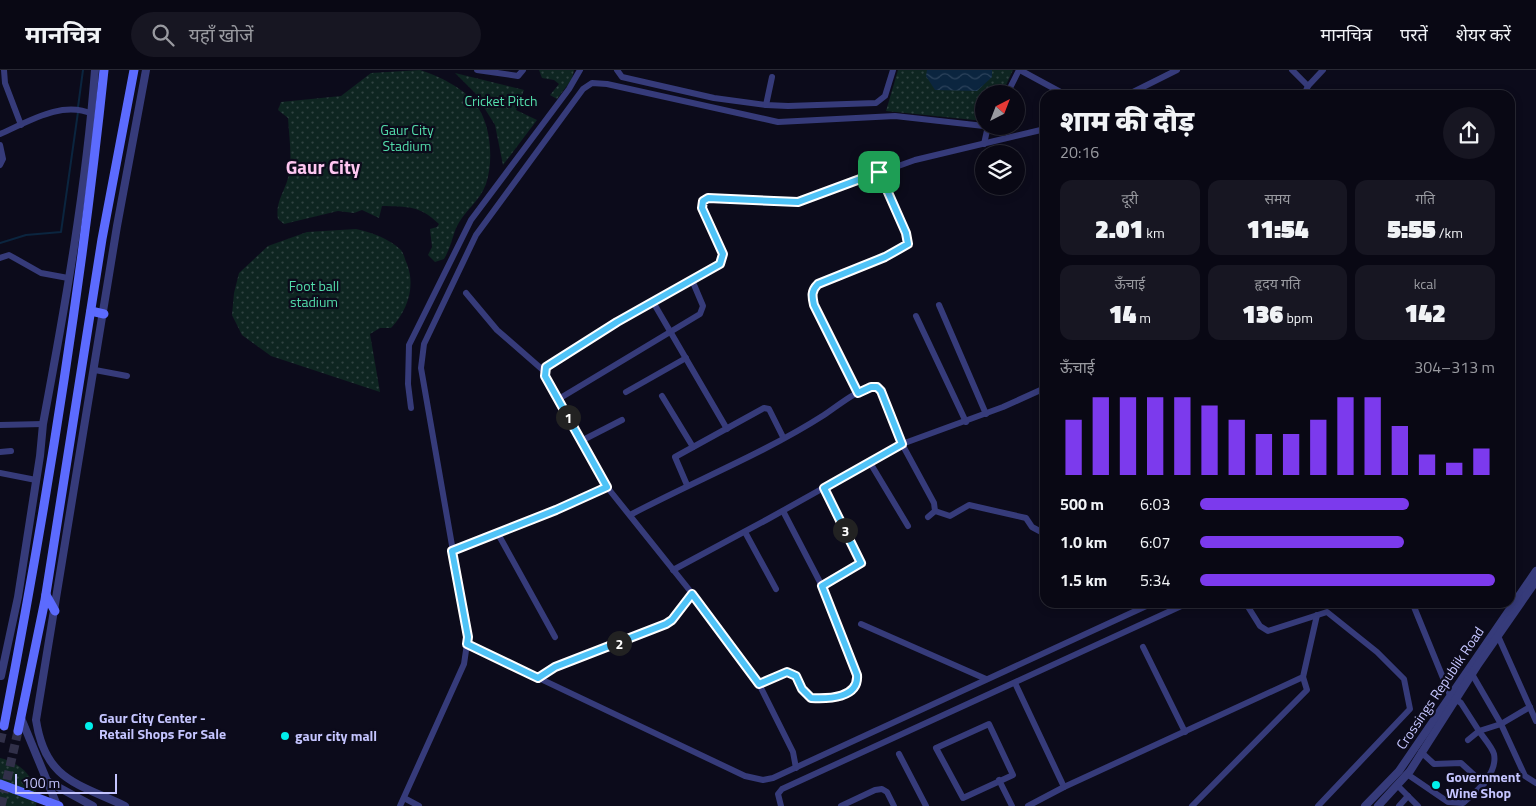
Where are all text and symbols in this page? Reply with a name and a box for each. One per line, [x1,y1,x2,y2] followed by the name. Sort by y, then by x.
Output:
[131,12,481,57] search box
[25,16,101,52] text: मानचित्र
[189,20,253,49] text: यहाँ खोजें
[149,21,177,49] icon: search
[1320,21,1372,48] text: मानचित्र
[1400,21,1428,48] text: परतें
[1456,21,1511,48] text: शेयर करें
[975,85,1025,135] north arrow
[975,85,1025,195] map controls
[464,90,538,111] park label: Cricket Pitch
[1060,99,1194,142] text: शाम की दौड़
[1443,107,1495,159] button: share
[380,119,434,156] park label: Gaur City Stadium
[1060,140,1099,164] text: 20:16
[975,145,1025,195] button: layers
[858,151,900,193] pin
[286,152,361,181] district label: Gaur City
[865,158,893,186] icon: arrive
[1121,188,1138,209] text: दूरी
[1265,188,1290,209] text: समय
[1415,188,1435,209] text: गति
[1095,210,1143,248] text: 2.01
[1246,210,1309,248] text: 11:54
[1387,210,1436,248] text: 5:55
[1143,222,1165,243] text: km
[1436,222,1463,243] text: /km
[1115,273,1145,294] text: ऊँचाई
[1255,273,1300,294] text: हृदय गति
[1414,273,1437,294] text: kcal
[289,275,339,312] park label: Foot ball stadium
[1405,294,1446,332] text: 142
[1109,295,1136,333] text: 14
[1242,295,1283,333] text: 136
[1136,307,1151,328] text: m
[1283,307,1313,328] text: bpm
[1060,355,1095,379] text: ऊँचाई
[1414,355,1495,379] text: 304–313 m
[556,404,580,430] pin: 1
[565,407,572,428] text: 1
[1060,492,1104,516] text: 500 m
[1140,492,1170,516] text: 6:03
[832,518,858,542] pin: 3
[842,520,849,541] text: 3
[1060,530,1107,554] text: 1.0 km
[1140,530,1170,554] text: 6:07
[1060,568,1107,592] text: 1.5 km
[1140,568,1170,592] text: 5:34
[1391,622,1489,753] street label: Crossings Republik Road
[606,630,632,656] pin: 2
[616,633,623,654] text: 2
[99,707,226,744] place label: Gaur City Center - Retail Shops For Sale
[83,720,95,732] marker: Gaur City Center - Retail Shops For Sale
[295,725,377,746] place label: gaur city mall
[279,730,291,742] marker: gaur city mall
[1446,766,1521,803] place label: Government Wine Shop
[15,771,118,794] scale bar
[22,772,60,793] text: 100 m
[1430,779,1442,791] marker: Government Wine Shop

